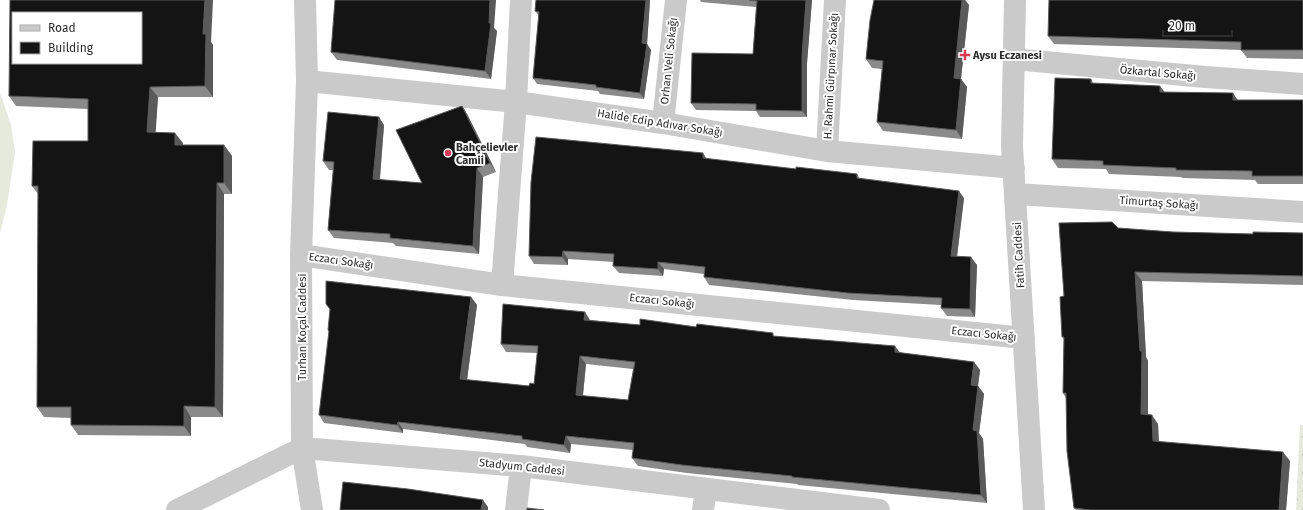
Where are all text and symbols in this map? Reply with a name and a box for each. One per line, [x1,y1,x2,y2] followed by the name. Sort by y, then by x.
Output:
[12,12,142,64] legend
[821,12,841,140] street label: H. Rahmi Gürpınar Sokağı
[1163,12,1232,38] scale bar
[658,17,680,105] street label: Orhan Veli Sokağı
[1169,19,1195,33] text: 20 m
[48,21,76,35] text: Road
[48,41,94,55] text: Building
[972,49,1042,62] place label: Aysu Eczanesi
[960,50,970,60] marker: Aysu Eczanesi
[1119,62,1197,83] street label: Özkartal Sokağı
[596,107,724,139] street label: Halide Edip Adıvar Sokağı
[456,141,519,167] place label: Bahçelievler Camii
[443,148,453,158] marker: Bahçelievler Camii
[1119,194,1199,212] street label: Timurtaş Sokağı
[1011,221,1027,289] street label: Fatih Caddesi
[308,250,374,272] street label: Eczacı Sokağı
[296,273,309,381] street label: Turhan Koçal Caddesi
[629,291,695,311] street label: Eczacı Sokağı
[951,324,1017,344] street label: Eczacı Sokağı
[479,456,565,478] street label: Stadyum Caddesi

